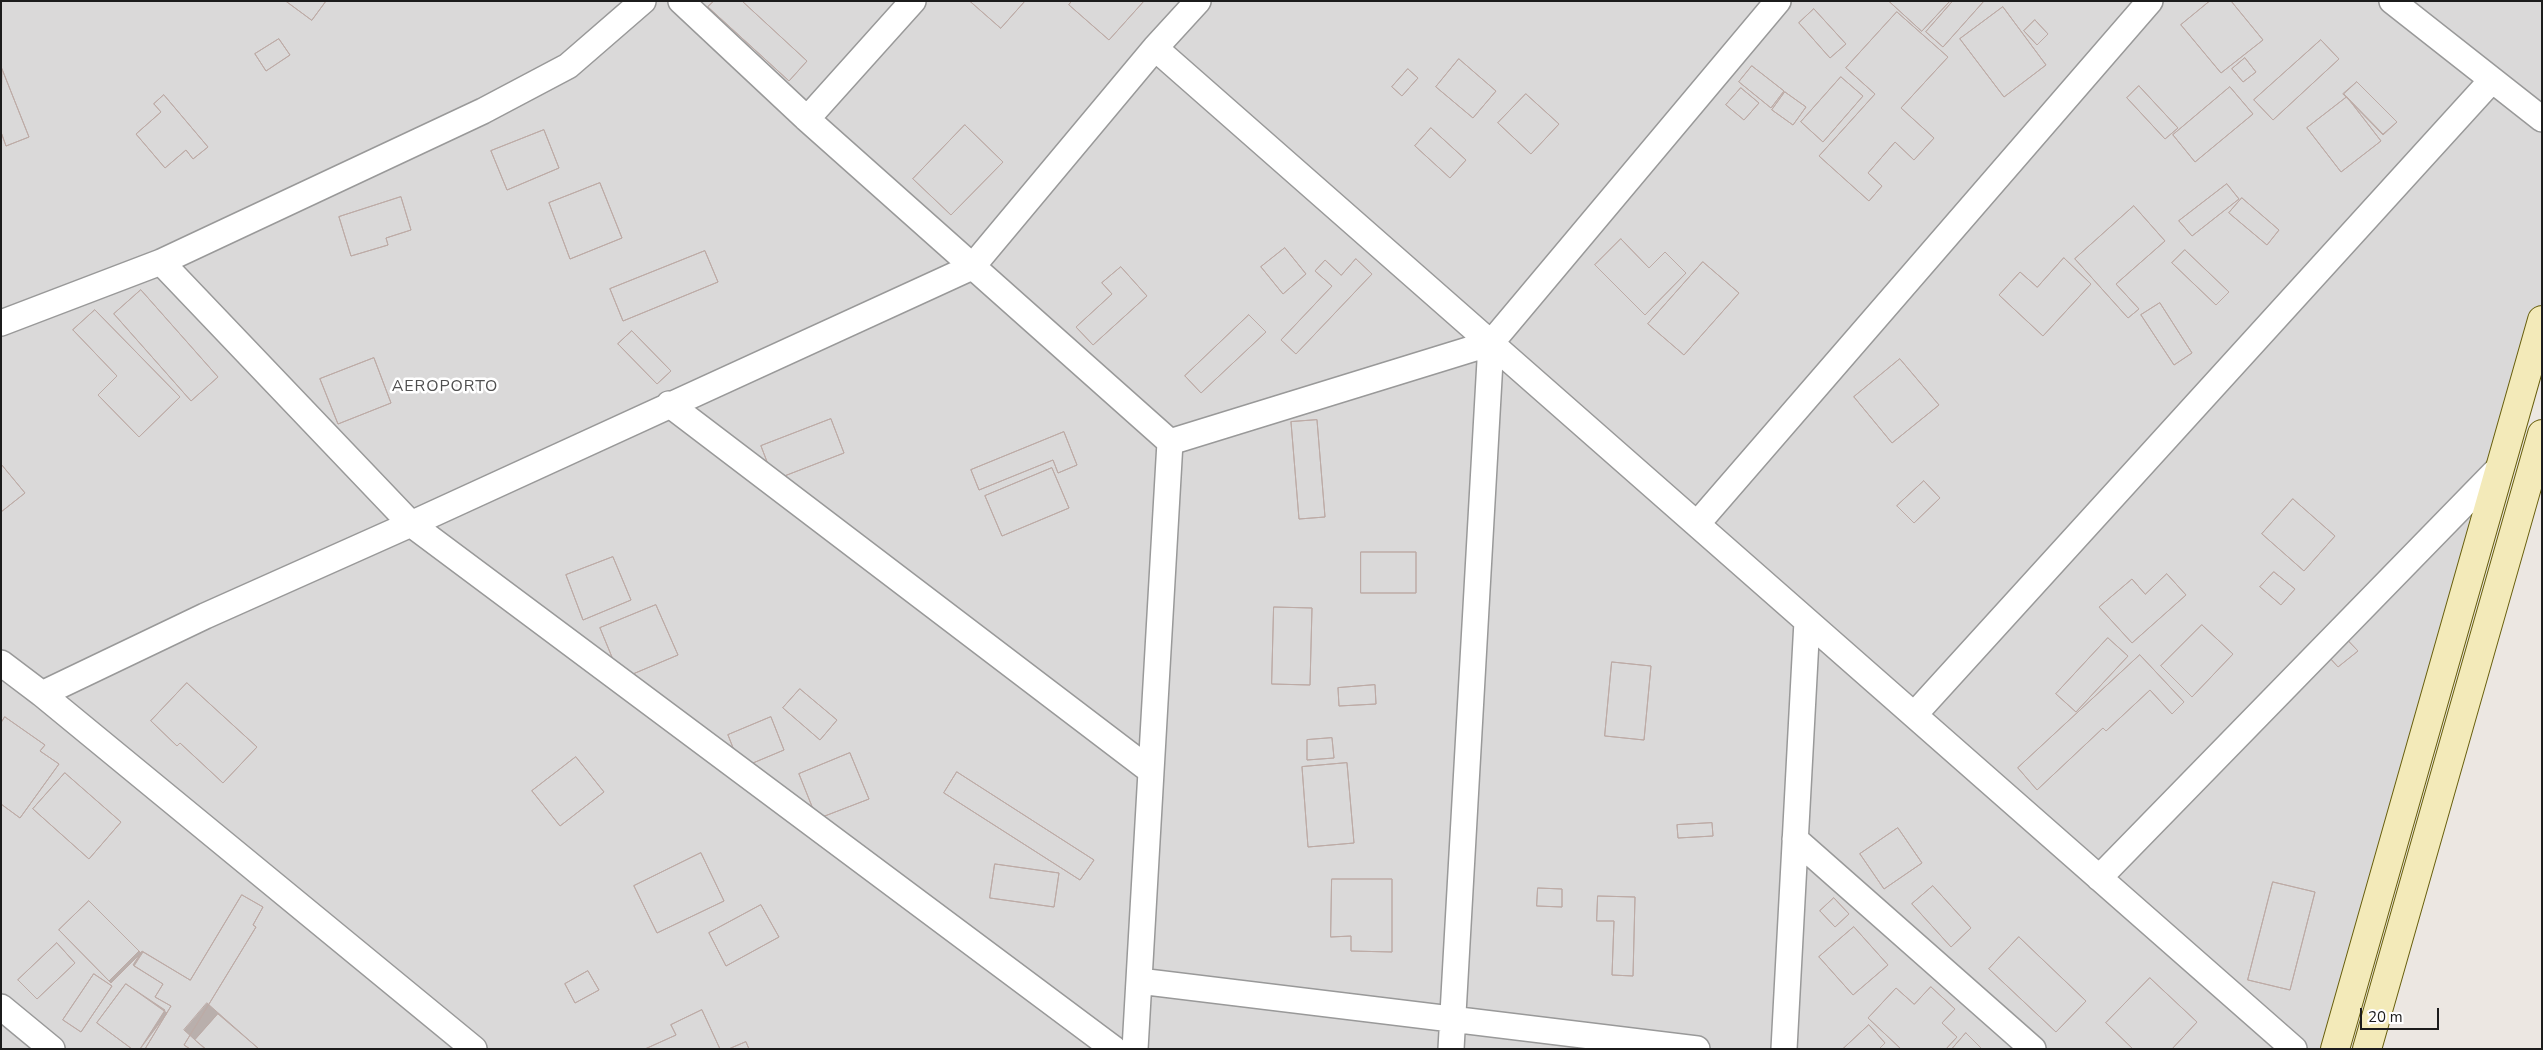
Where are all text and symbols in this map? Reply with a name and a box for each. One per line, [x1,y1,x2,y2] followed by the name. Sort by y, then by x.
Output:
[391,377,499,397] district label: AEROPORTO
[2363,998,2442,1030] scale bar
[2368,1007,2403,1027] text: 20 m

